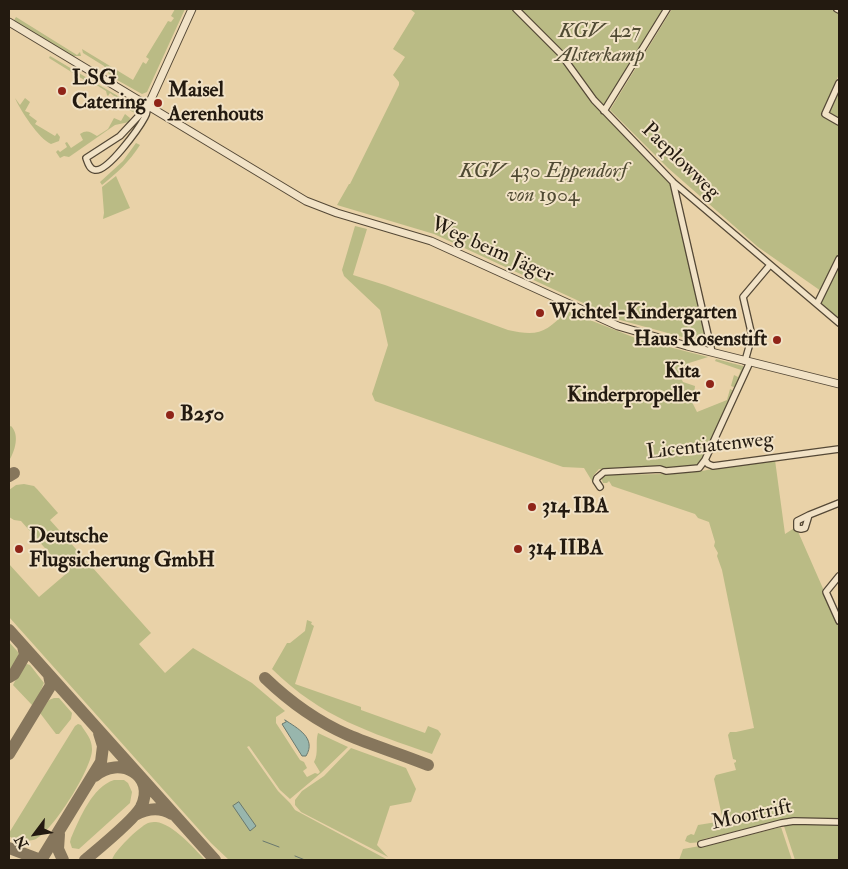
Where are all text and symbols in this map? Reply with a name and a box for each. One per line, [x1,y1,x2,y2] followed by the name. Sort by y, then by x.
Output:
[555,19,645,69] park label: KGV 427 Alsterkamp
[72,66,146,116] place label: LSG Catering
[168,78,263,128] place label: Maisel Aerenhouts
[56,85,68,97] marker: LSG Catering
[152,97,164,109] marker: Maisel Aerenhouts
[635,118,725,206] street label: Paeplowweg
[459,159,627,209] park label: KGV 430 Eppendorf von 1904
[427,213,557,289] street label: Weg beim Jäger
[550,300,737,326] place label: Wichtel-Kindergarten
[534,307,546,319] marker: Wichtel-Kindergarten
[634,327,767,353] place label: Haus Rosenstift
[771,334,783,346] marker: Haus Rosenstift
[567,359,700,409] place label: Kita Kinderpropeller
[704,378,716,390] marker: Kita Kinderpropeller
[180,402,224,428] place label: B250
[164,409,176,421] marker: B250
[645,428,775,466] street label: Licentiatenweg
[542,494,609,520] place label: 314 IBA
[526,501,538,513] marker: 314 IBA
[29,524,215,574] place label: Deutsche Flugsicherung GmbH
[528,536,603,562] place label: 314 IIBA
[13,543,25,555] marker: Deutsche Flugsicherung GmbH
[512,543,524,555] marker: 314 IIBA
[709,795,795,837] street label: Moortrift
[10,809,60,859] north arrow
[11,832,32,852] text: N

